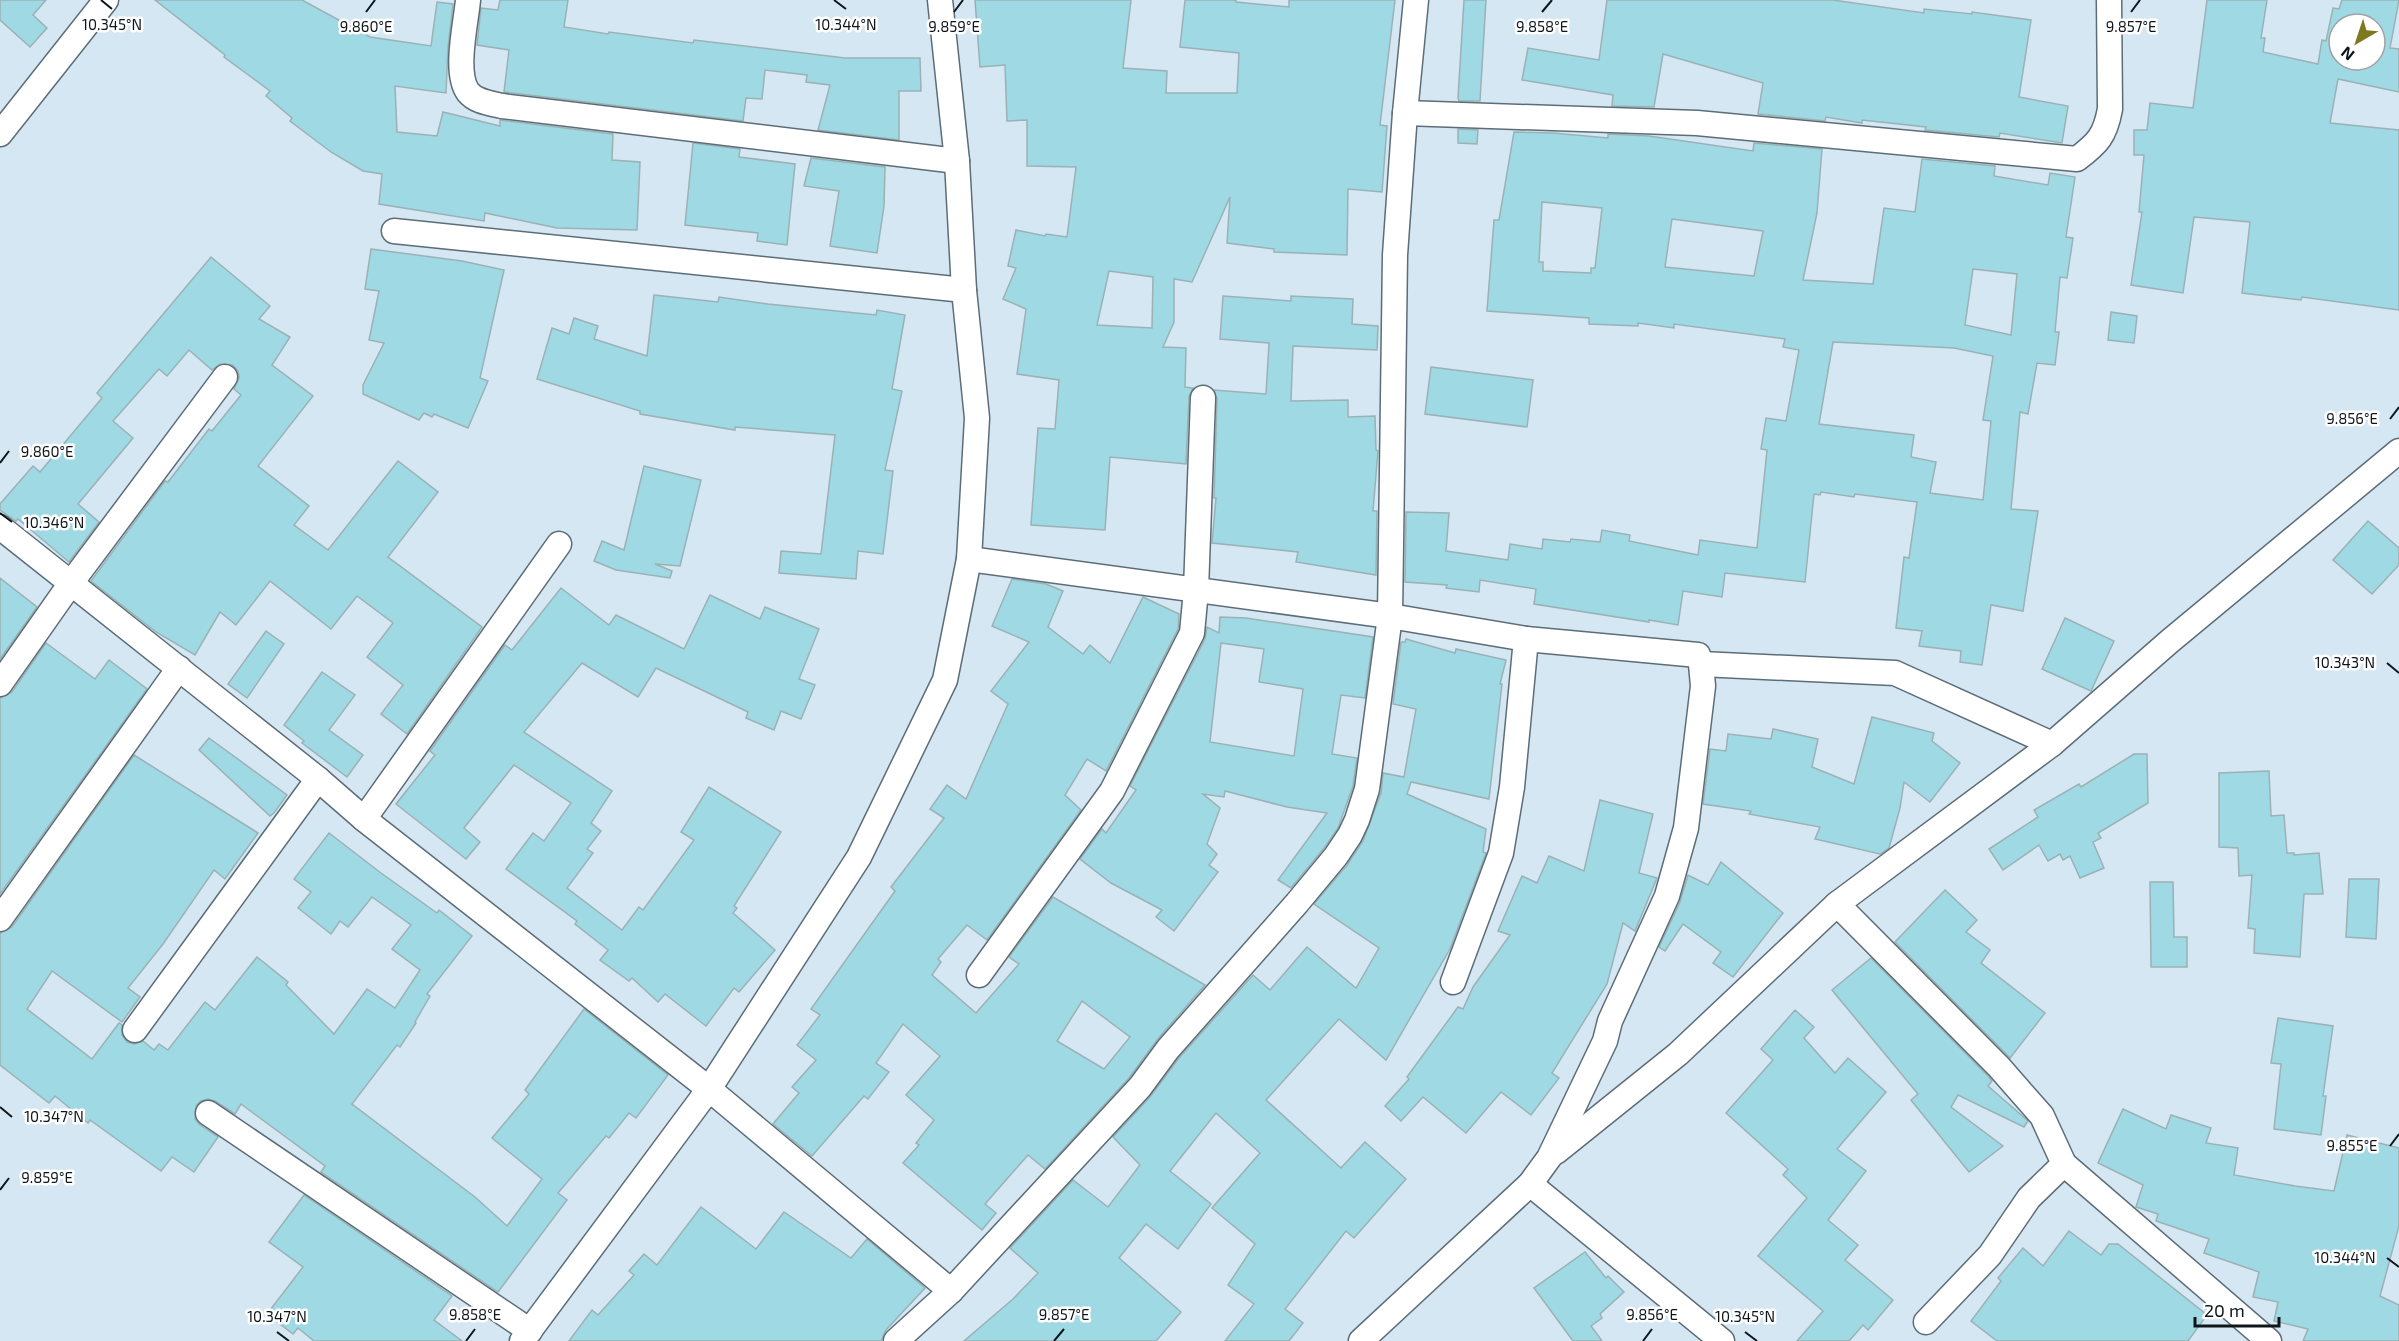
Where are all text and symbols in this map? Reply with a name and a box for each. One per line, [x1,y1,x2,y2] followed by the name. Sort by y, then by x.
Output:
[2327,12,2387,72] north arrow
[82,15,142,33] text: 10.345°N
[815,15,877,33] text: 10.344°N
[340,17,392,35] text: 9.860°E
[928,17,980,35] text: 9.859°E
[1516,17,1568,35] text: 9.858°E
[2106,17,2156,35] text: 9.857°E
[2337,43,2358,65] text: N
[2326,409,2378,427] text: 9.856°E
[21,442,73,460] text: 9.860°E
[24,513,84,531] text: 10.346°N
[2315,653,2375,671] text: 10.343°N
[24,1107,84,1125] text: 10.347°N
[2326,1136,2378,1154] text: 9.855°E
[21,1168,73,1186] text: 9.859°E
[2314,1248,2376,1266] text: 10.344°N
[2195,1290,2279,1328] scale bar
[2204,1299,2245,1321] text: 20 m
[449,1305,501,1323] text: 9.858°E
[1039,1305,1089,1323] text: 9.857°E
[1626,1305,1678,1323] text: 9.856°E
[247,1307,307,1325] text: 10.347°N
[1715,1307,1775,1325] text: 10.345°N

